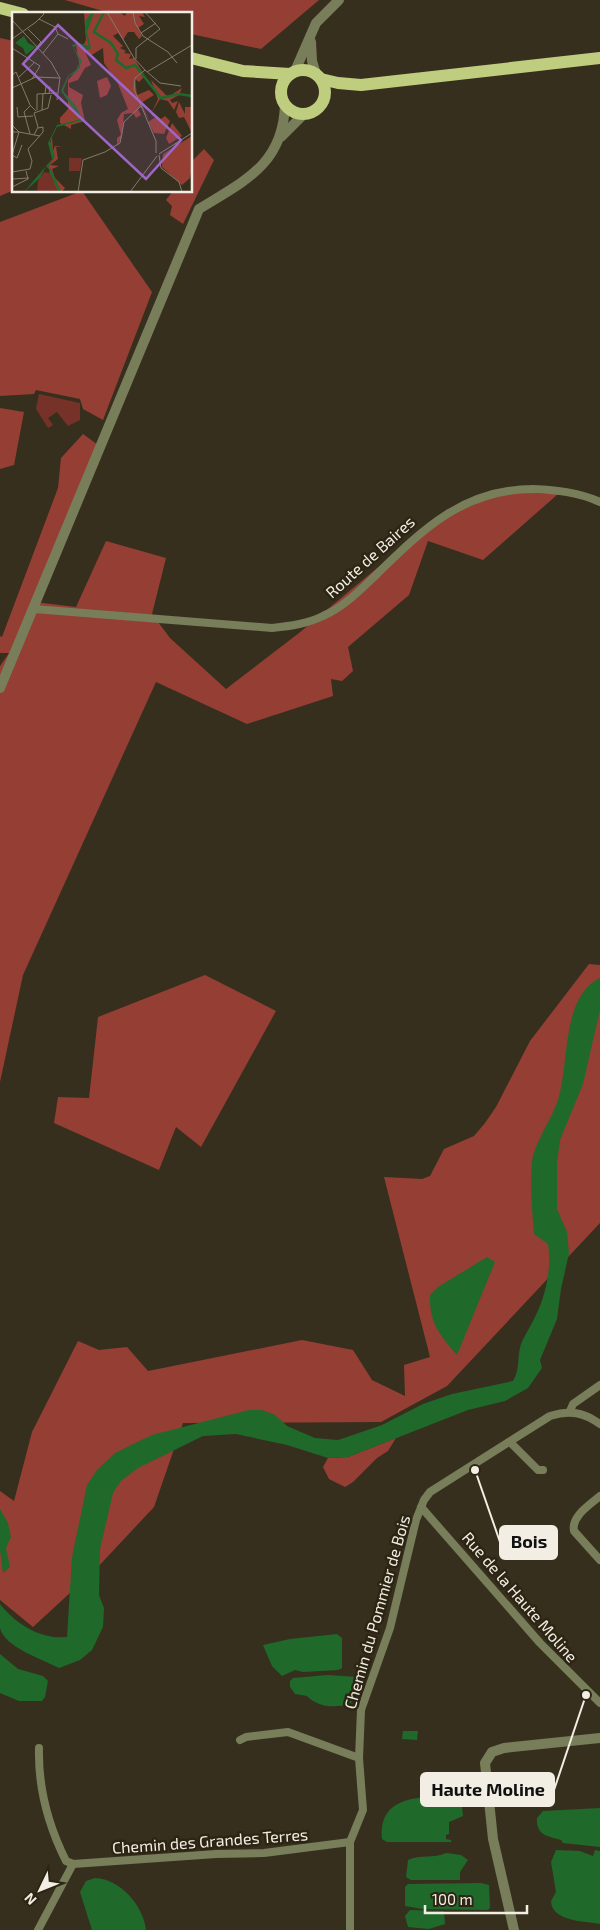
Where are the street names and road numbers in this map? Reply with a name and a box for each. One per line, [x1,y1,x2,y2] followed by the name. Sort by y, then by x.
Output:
[321,512,418,602] street label: Route de Baires
[340,1513,413,1711] street label: Chemin du Pommier de Bois
[459,1528,582,1666] street label: Rue de la Haute Moline
[111,1824,309,1857] street label: Chemin des Grandes Terres

